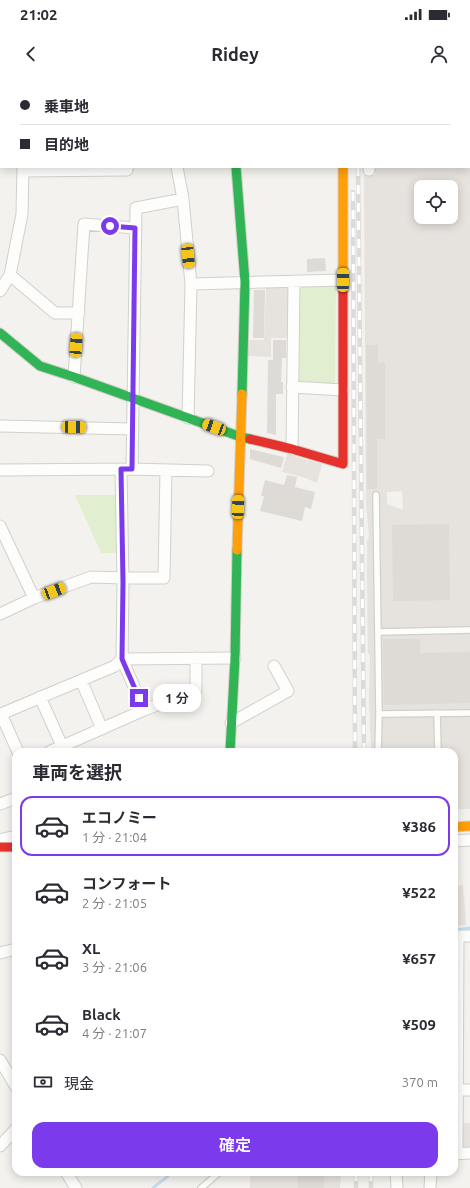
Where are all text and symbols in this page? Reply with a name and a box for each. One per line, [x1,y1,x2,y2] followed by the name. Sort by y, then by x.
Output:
[20,6,58,23] text: 21:02
[20,43,42,65] icon: back
[428,43,450,65] icon: person
[211,44,259,64] text: Ridey
[44,98,89,115] text: 乗車地
[44,136,89,153] text: 目的地
[414,180,458,224] map controls
[414,180,458,224] button: locate
[101,217,119,235] route start
[181,243,195,269] car
[337,268,349,292] car
[69,333,83,357] car
[201,417,227,437] car
[62,421,86,433] car
[232,495,244,519] car
[41,581,67,601] car
[153,684,201,712] callout: 1 分
[130,689,148,707] route end
[165,691,189,705] text: 1 分
[32,762,122,782] text: 車両を選択
[34,808,70,844] icon: car
[82,809,157,826] text: エコノミー
[402,818,436,835] text: ¥386
[82,830,147,844] text: 1 分 · 21:04
[34,874,70,910] icon: car
[82,875,172,892] text: コンフォート
[402,884,436,901] text: ¥522
[82,896,147,910] text: 2 分 · 21:05
[34,940,70,976] icon: car
[82,940,100,957] text: XL
[402,950,436,967] text: ¥657
[82,960,147,974] text: 3 分 · 21:06
[34,1006,70,1042] icon: car
[82,1006,121,1023] text: Black
[402,1016,436,1033] text: ¥509
[82,1026,147,1040] text: 4 分 · 21:07
[32,1071,54,1093] icon: cash
[64,1075,94,1092] text: 現金
[402,1075,438,1089] text: 370 m
[32,1122,438,1168] button: 確定

